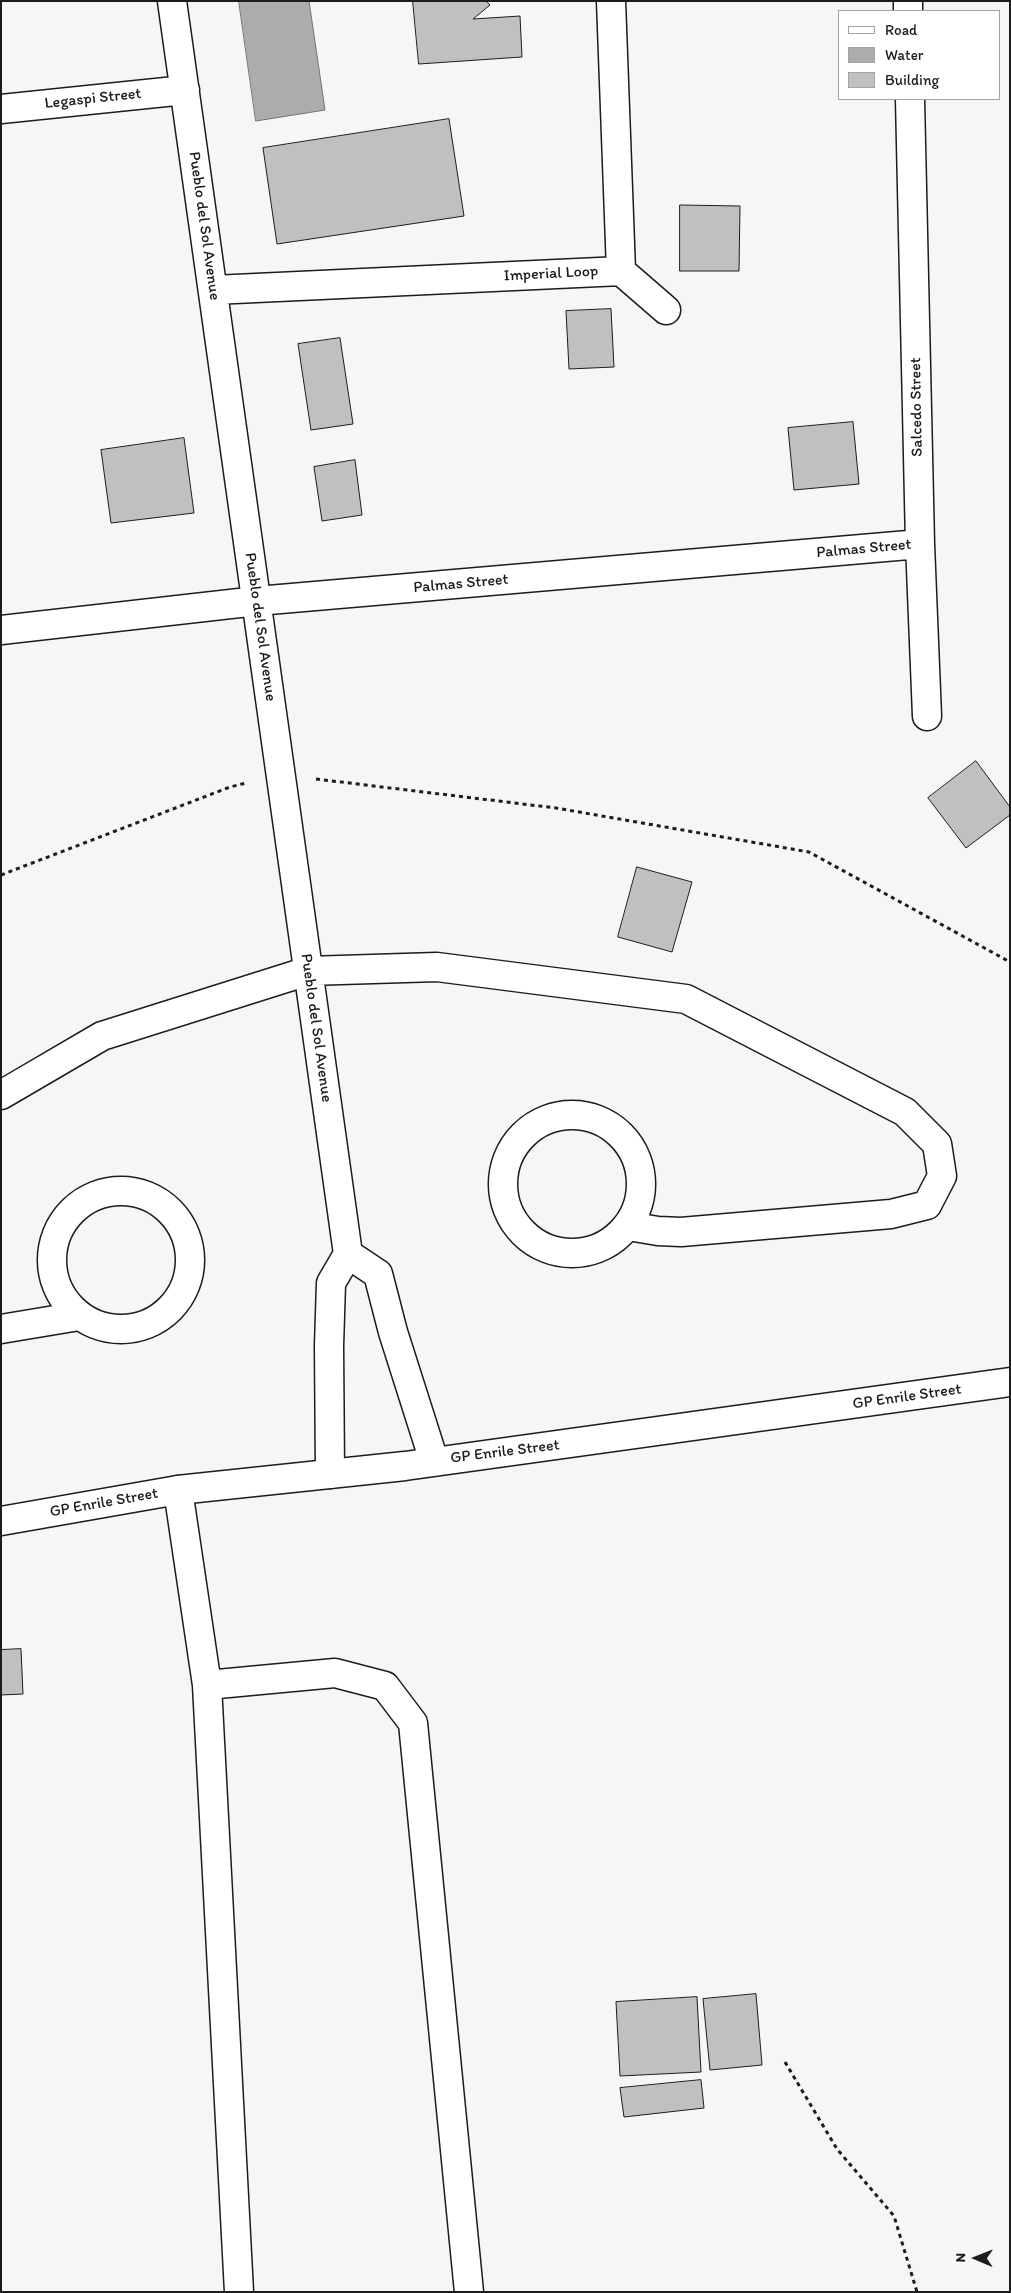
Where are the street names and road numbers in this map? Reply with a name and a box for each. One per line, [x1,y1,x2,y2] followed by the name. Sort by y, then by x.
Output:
[44,84,142,114] street label: Legaspi Street
[184,150,224,302] street label: Pueblo del Sol Avenue
[503,262,599,286] street label: Imperial Loop
[907,357,927,457] street label: Salcedo Street
[816,535,912,563] street label: Palmas Street
[240,551,280,703] street label: Pueblo del Sol Avenue
[413,570,509,598] street label: Palmas Street
[296,952,336,1104] street label: Pueblo del Sol Avenue
[851,1380,963,1414] street label: GP Enrile Street
[449,1436,561,1468] street label: GP Enrile Street
[48,1484,160,1522] street label: GP Enrile Street

